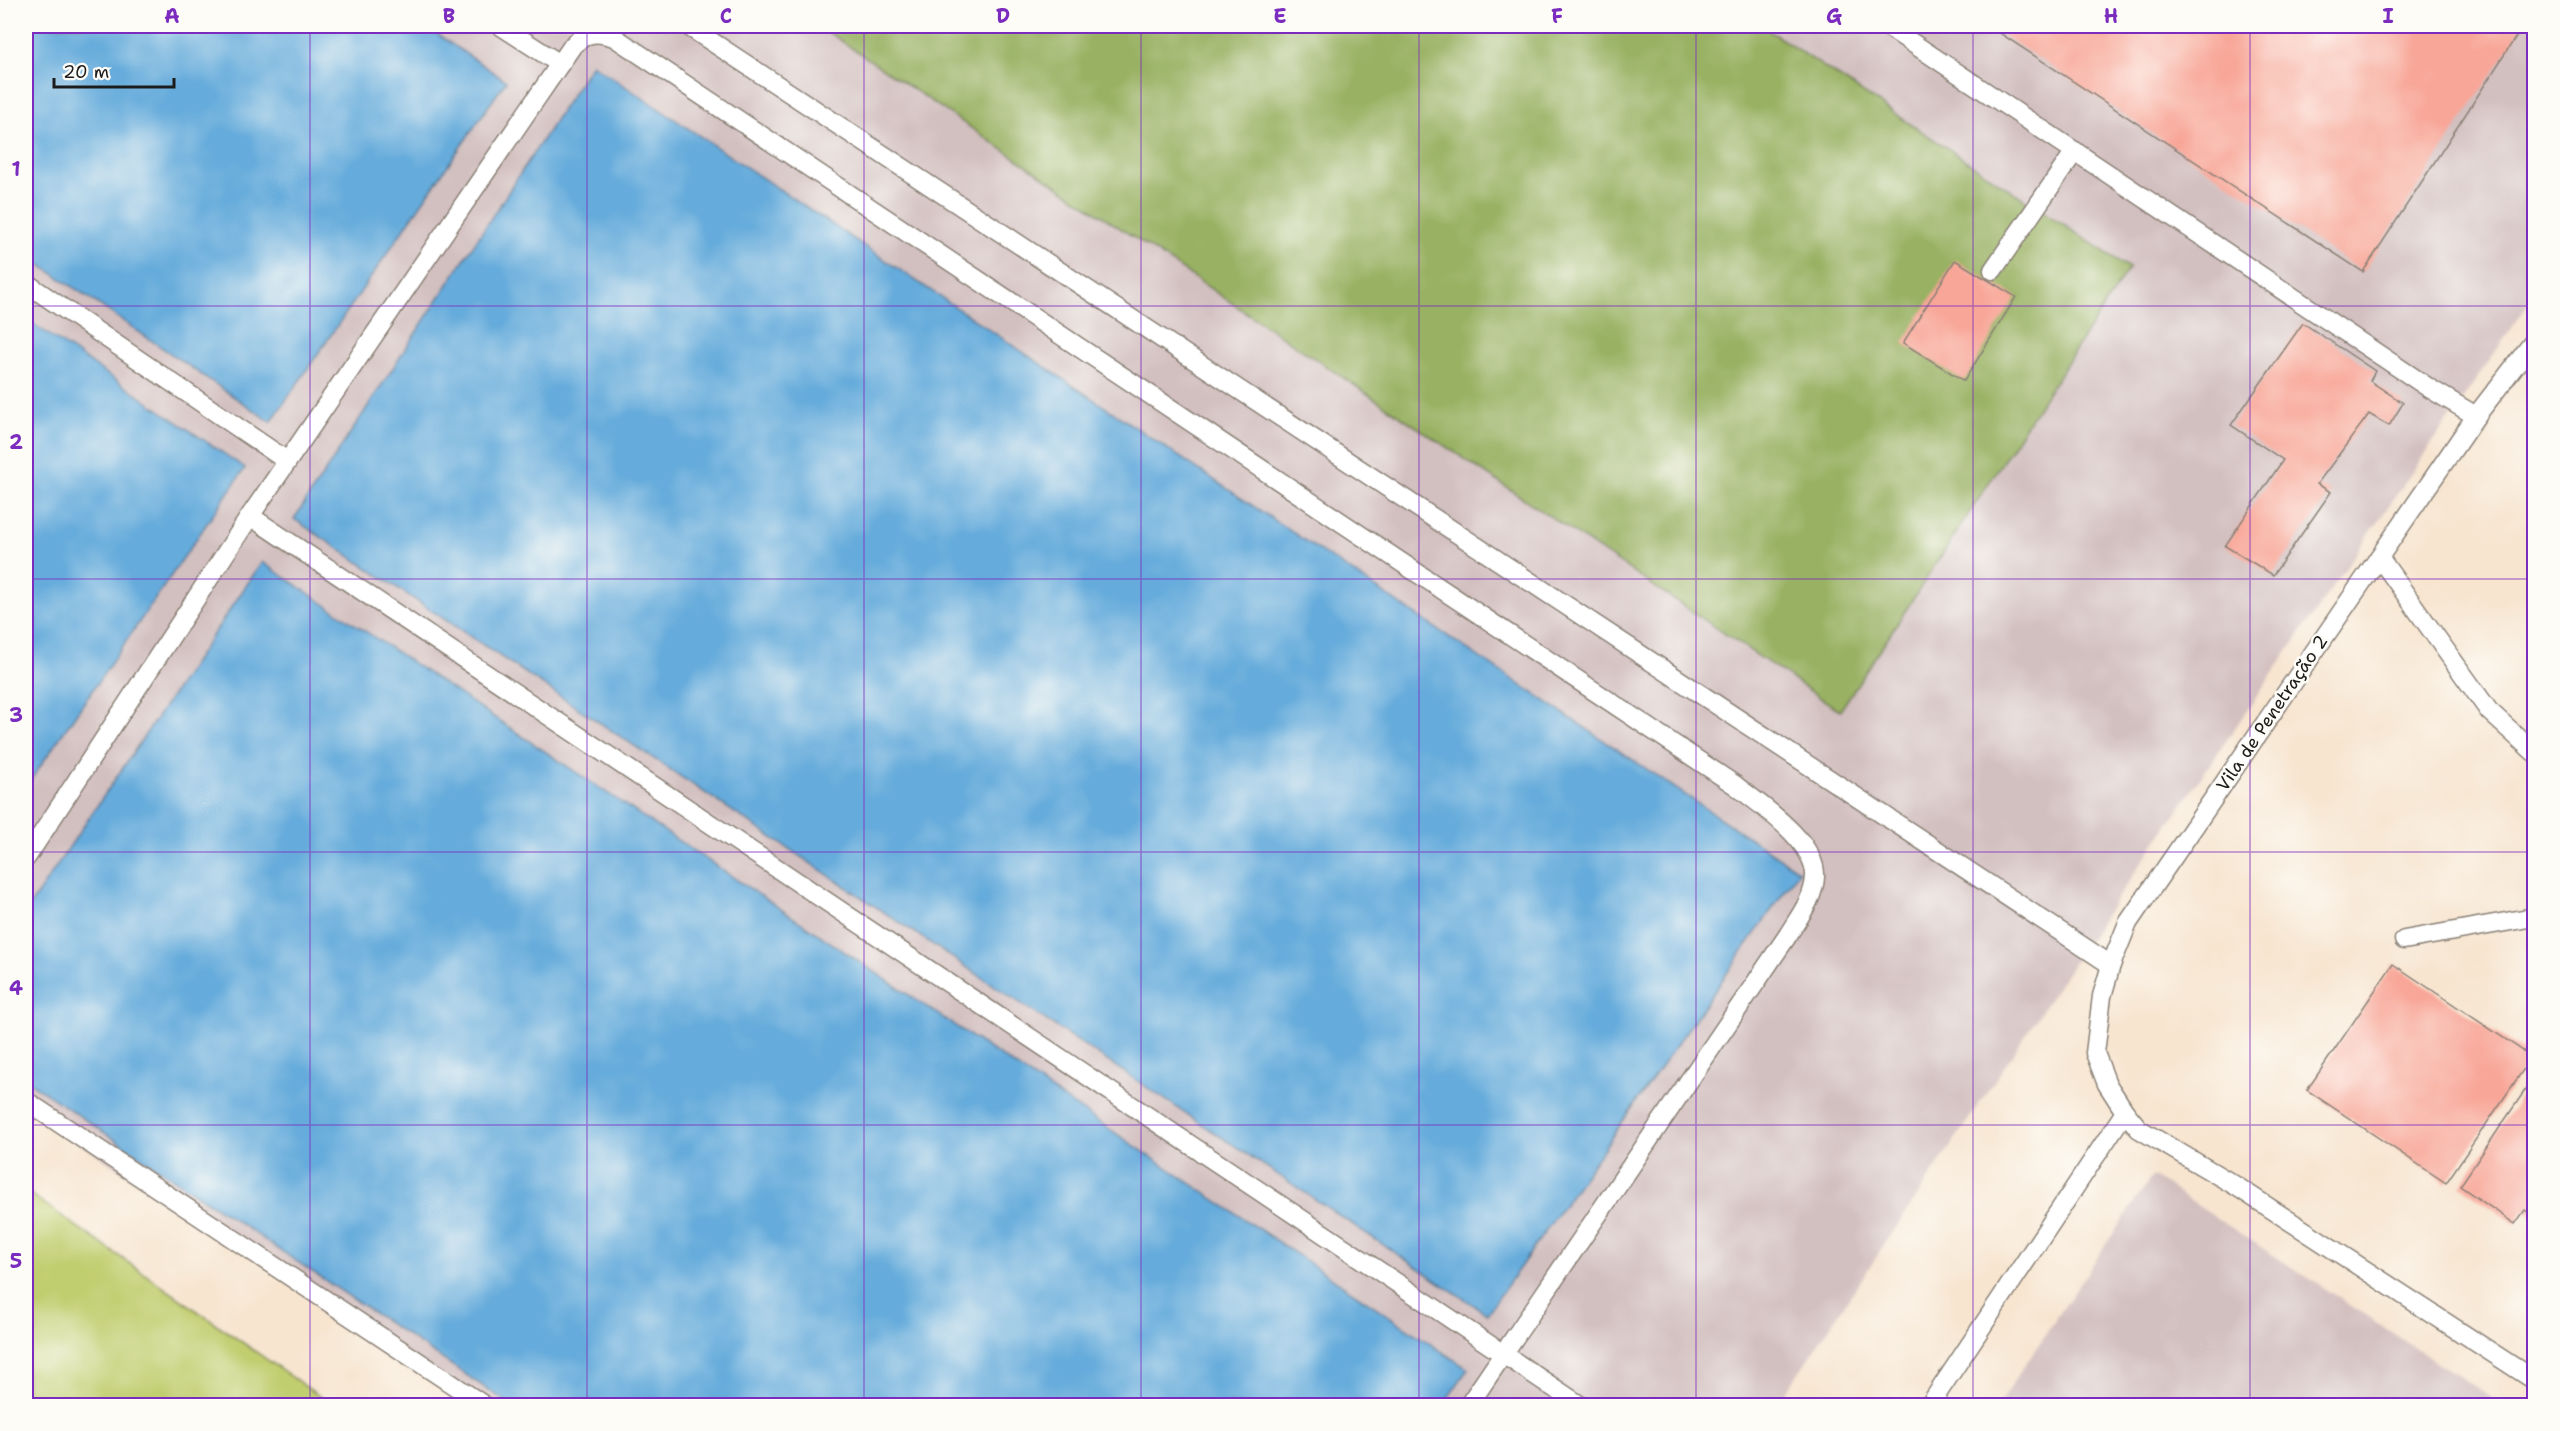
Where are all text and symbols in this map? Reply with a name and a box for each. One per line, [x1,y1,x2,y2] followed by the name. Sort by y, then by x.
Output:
[164,3,180,29] text: A
[443,3,455,29] text: B
[720,3,732,29] text: C
[996,3,1010,29] text: D
[1273,3,1287,29] text: E
[1551,3,1563,29] text: F
[1826,3,1842,29] text: G
[2104,3,2118,29] text: H
[2382,3,2394,29] text: I
[54,51,174,89] scale bar
[63,60,109,84] text: 20 m
[11,156,21,182] text: 1
[9,429,23,455] text: 2
[2211,630,2333,796] street label: Vila de Penetração 2
[9,702,23,728] text: 3
[9,975,23,1001] text: 4
[10,1248,22,1274] text: 5

